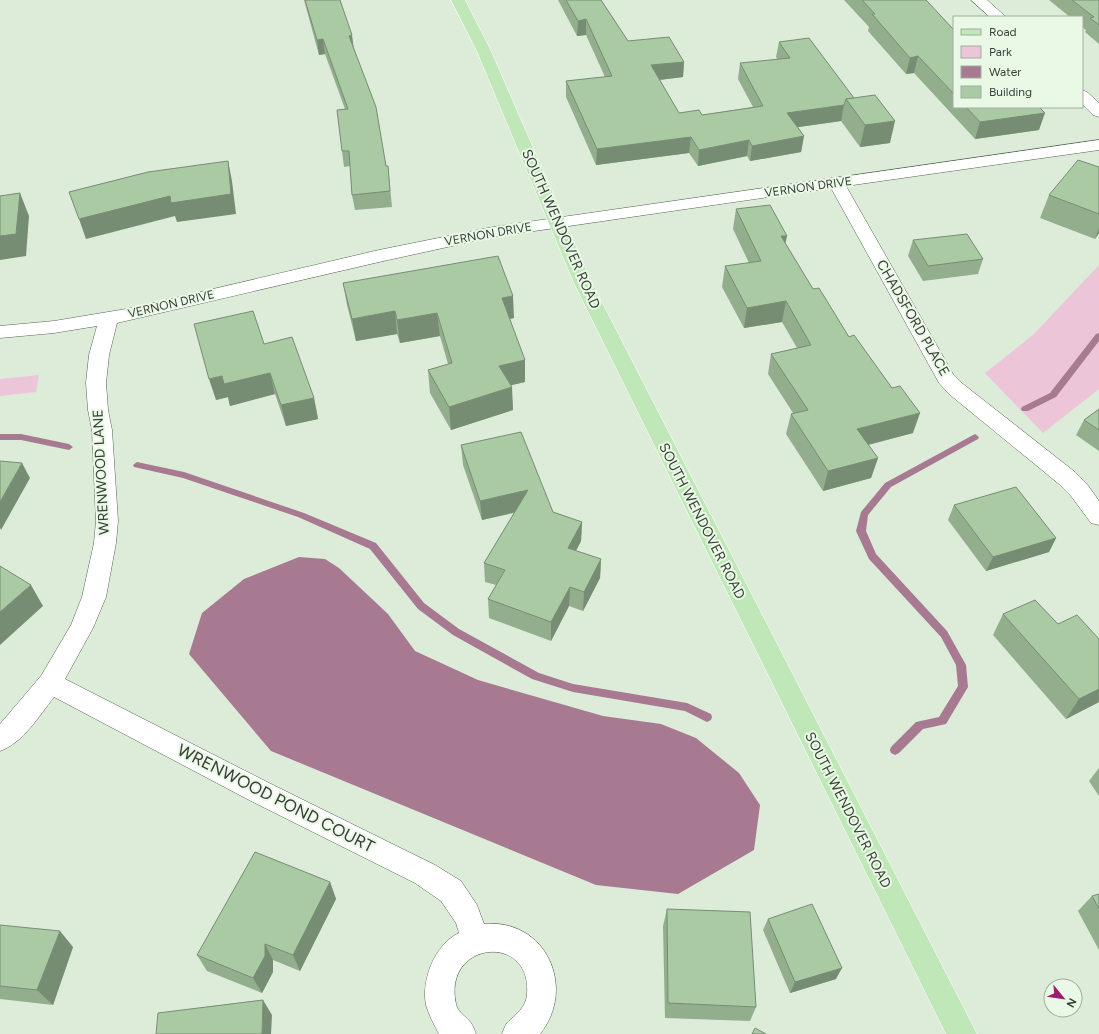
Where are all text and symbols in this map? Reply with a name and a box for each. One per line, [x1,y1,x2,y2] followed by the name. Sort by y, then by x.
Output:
[953,16,1083,108] legend
[989,25,1017,39] text: Road
[989,45,1012,59] text: Park
[989,65,1021,79] text: Water
[989,85,1032,99] text: Building
[518,147,604,311] street label: SOUTH WENDOVER ROAD
[763,174,853,200] street label: VERNON DRIVE
[443,219,533,249] street label: VERNON DRIVE
[873,257,953,379] street label: CHADSFORD PLACE
[126,287,216,321] street label: VERNON DRIVE
[89,409,113,535] street label: WRENWOOD LANE
[655,440,749,602] street label: SOUTH WENDOVER ROAD
[801,729,895,891] street label: SOUTH WENDOVER ROAD
[174,740,378,857] street label: WRENWOOD POND COURT
[1043,978,1083,1018] north arrow
[1064,996,1079,1009] text: N

